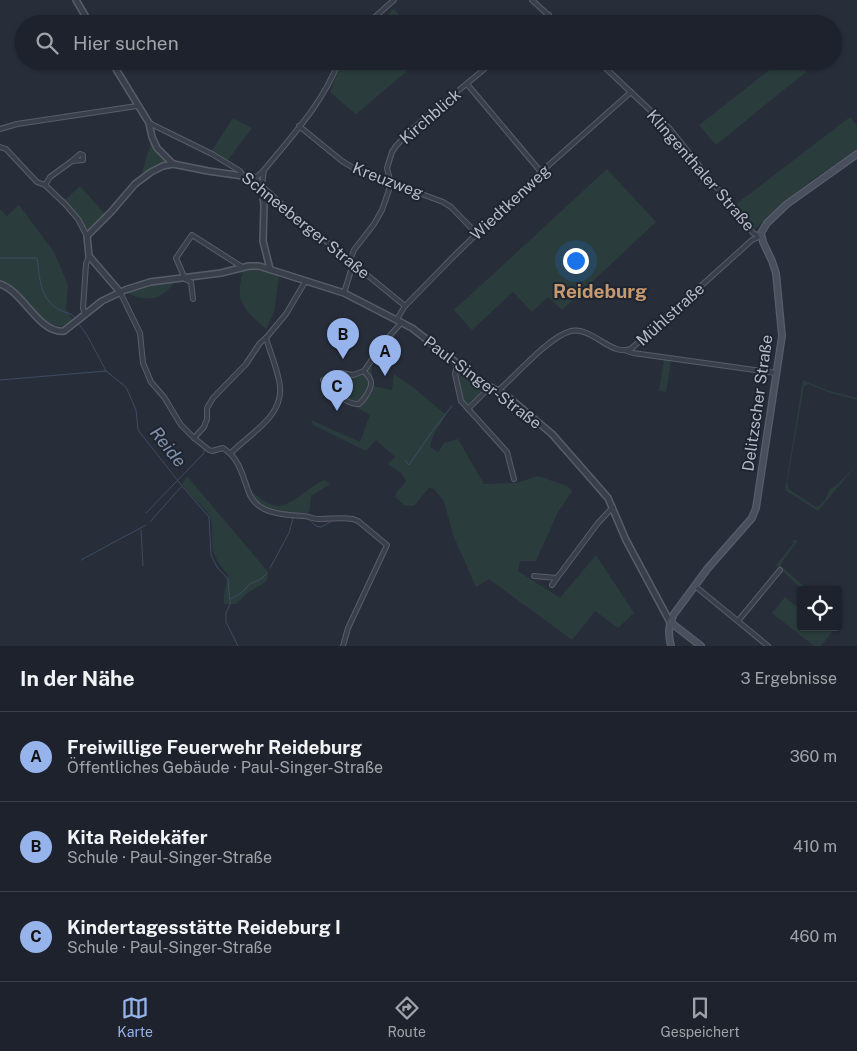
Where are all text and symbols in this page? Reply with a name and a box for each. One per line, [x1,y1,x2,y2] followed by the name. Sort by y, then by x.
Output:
[15,15,842,70] search box
[33,29,61,57] icon: search
[73,32,179,54] text: Hier suchen
[396,85,465,148] street label: Kirchblick
[643,106,758,235] street label: Klingenthaler Straße
[350,158,426,203] street label: Kreuzweg
[467,161,554,244] street label: Wiedtkenweg
[238,168,374,283] street label: Schneeberger Straße
[563,248,589,274] your location
[632,279,708,350] street label: Mühlstraße
[553,280,647,302] district label: Reideburg
[327,318,359,359] pin: B
[420,332,545,433] street label: Paul-Singer-Straße
[738,333,776,473] street label: Delitzscher Straße
[369,335,401,376] pin: A
[321,370,353,411] pin: C
[146,422,191,471] water label: Reide
[797,586,842,631] map controls
[797,586,842,631] button: locate
[20,666,135,691] text: In der Nähe
[741,669,837,688] text: 3 Ergebnisse
[67,736,362,758] text: Freiwillige Feuerwehr Reideburg
[30,747,42,766] text: A
[790,747,837,766] text: 360 m
[67,758,383,777] text: Öffentliches Gebäude · Paul-Singer-Straße
[67,826,208,848] text: Kita Reidekäfer
[31,837,41,856] text: B
[793,837,837,856] text: 410 m
[67,848,272,867] text: Schule · Paul-Singer-Straße
[67,916,341,938] text: Kindertagesstätte Reideburg I
[30,927,42,946] text: C
[790,927,837,946] text: 460 m
[67,938,272,957] text: Schule · Paul-Singer-Straße
[117,994,153,1040] tab: Karte
[387,994,426,1040] tab: Route
[661,994,740,1040] tab: Gespeichert

